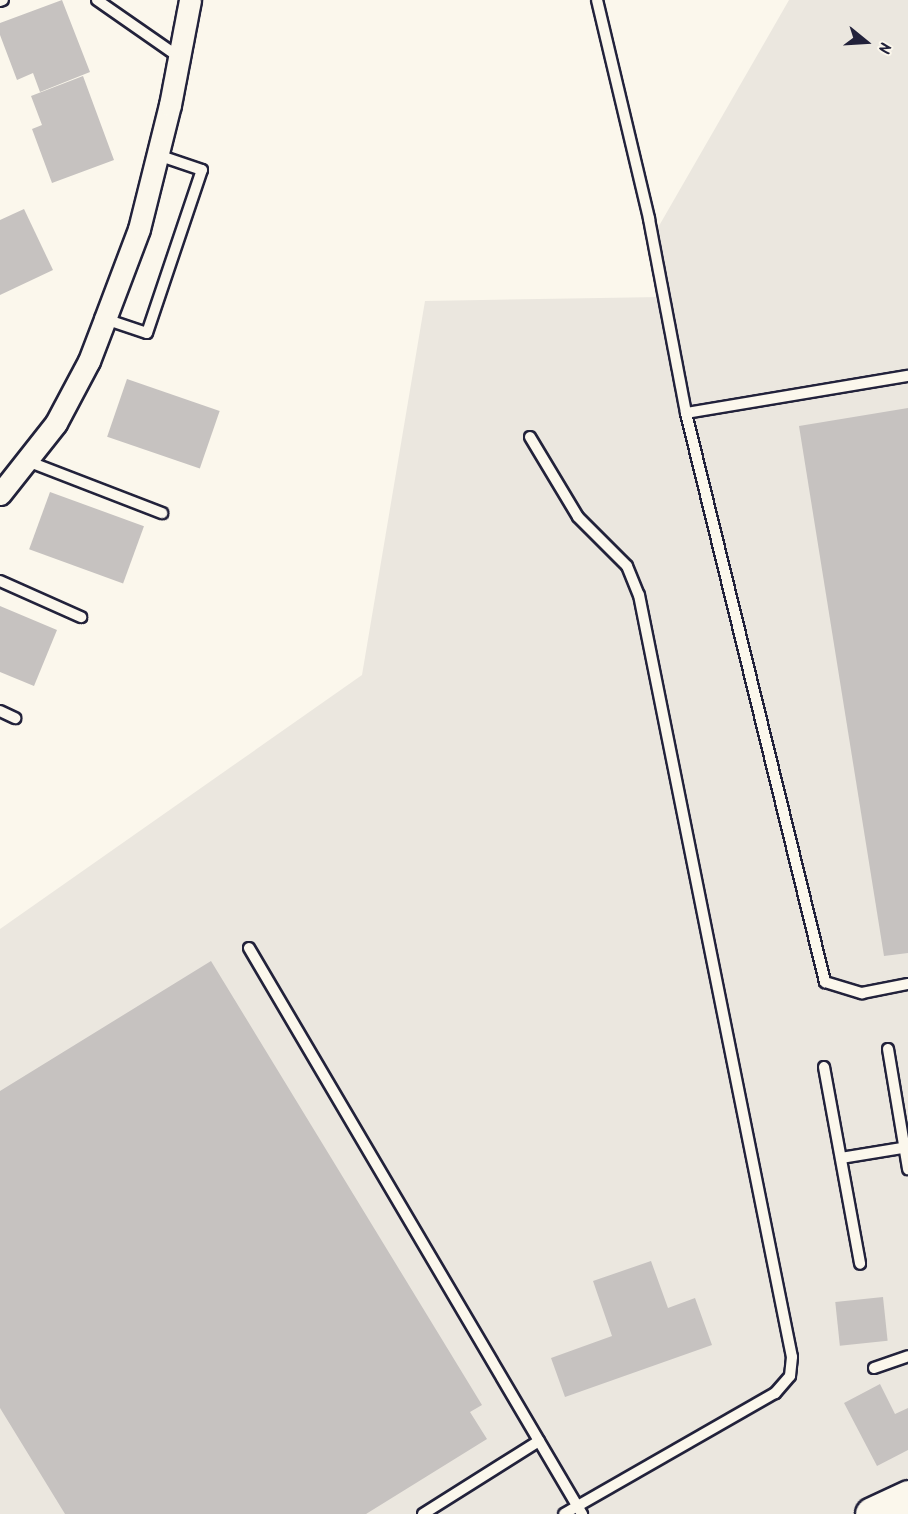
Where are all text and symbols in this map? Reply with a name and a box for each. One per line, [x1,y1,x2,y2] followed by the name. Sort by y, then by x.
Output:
[836,12,896,72] north arrow
[870,39,897,56] text: N

